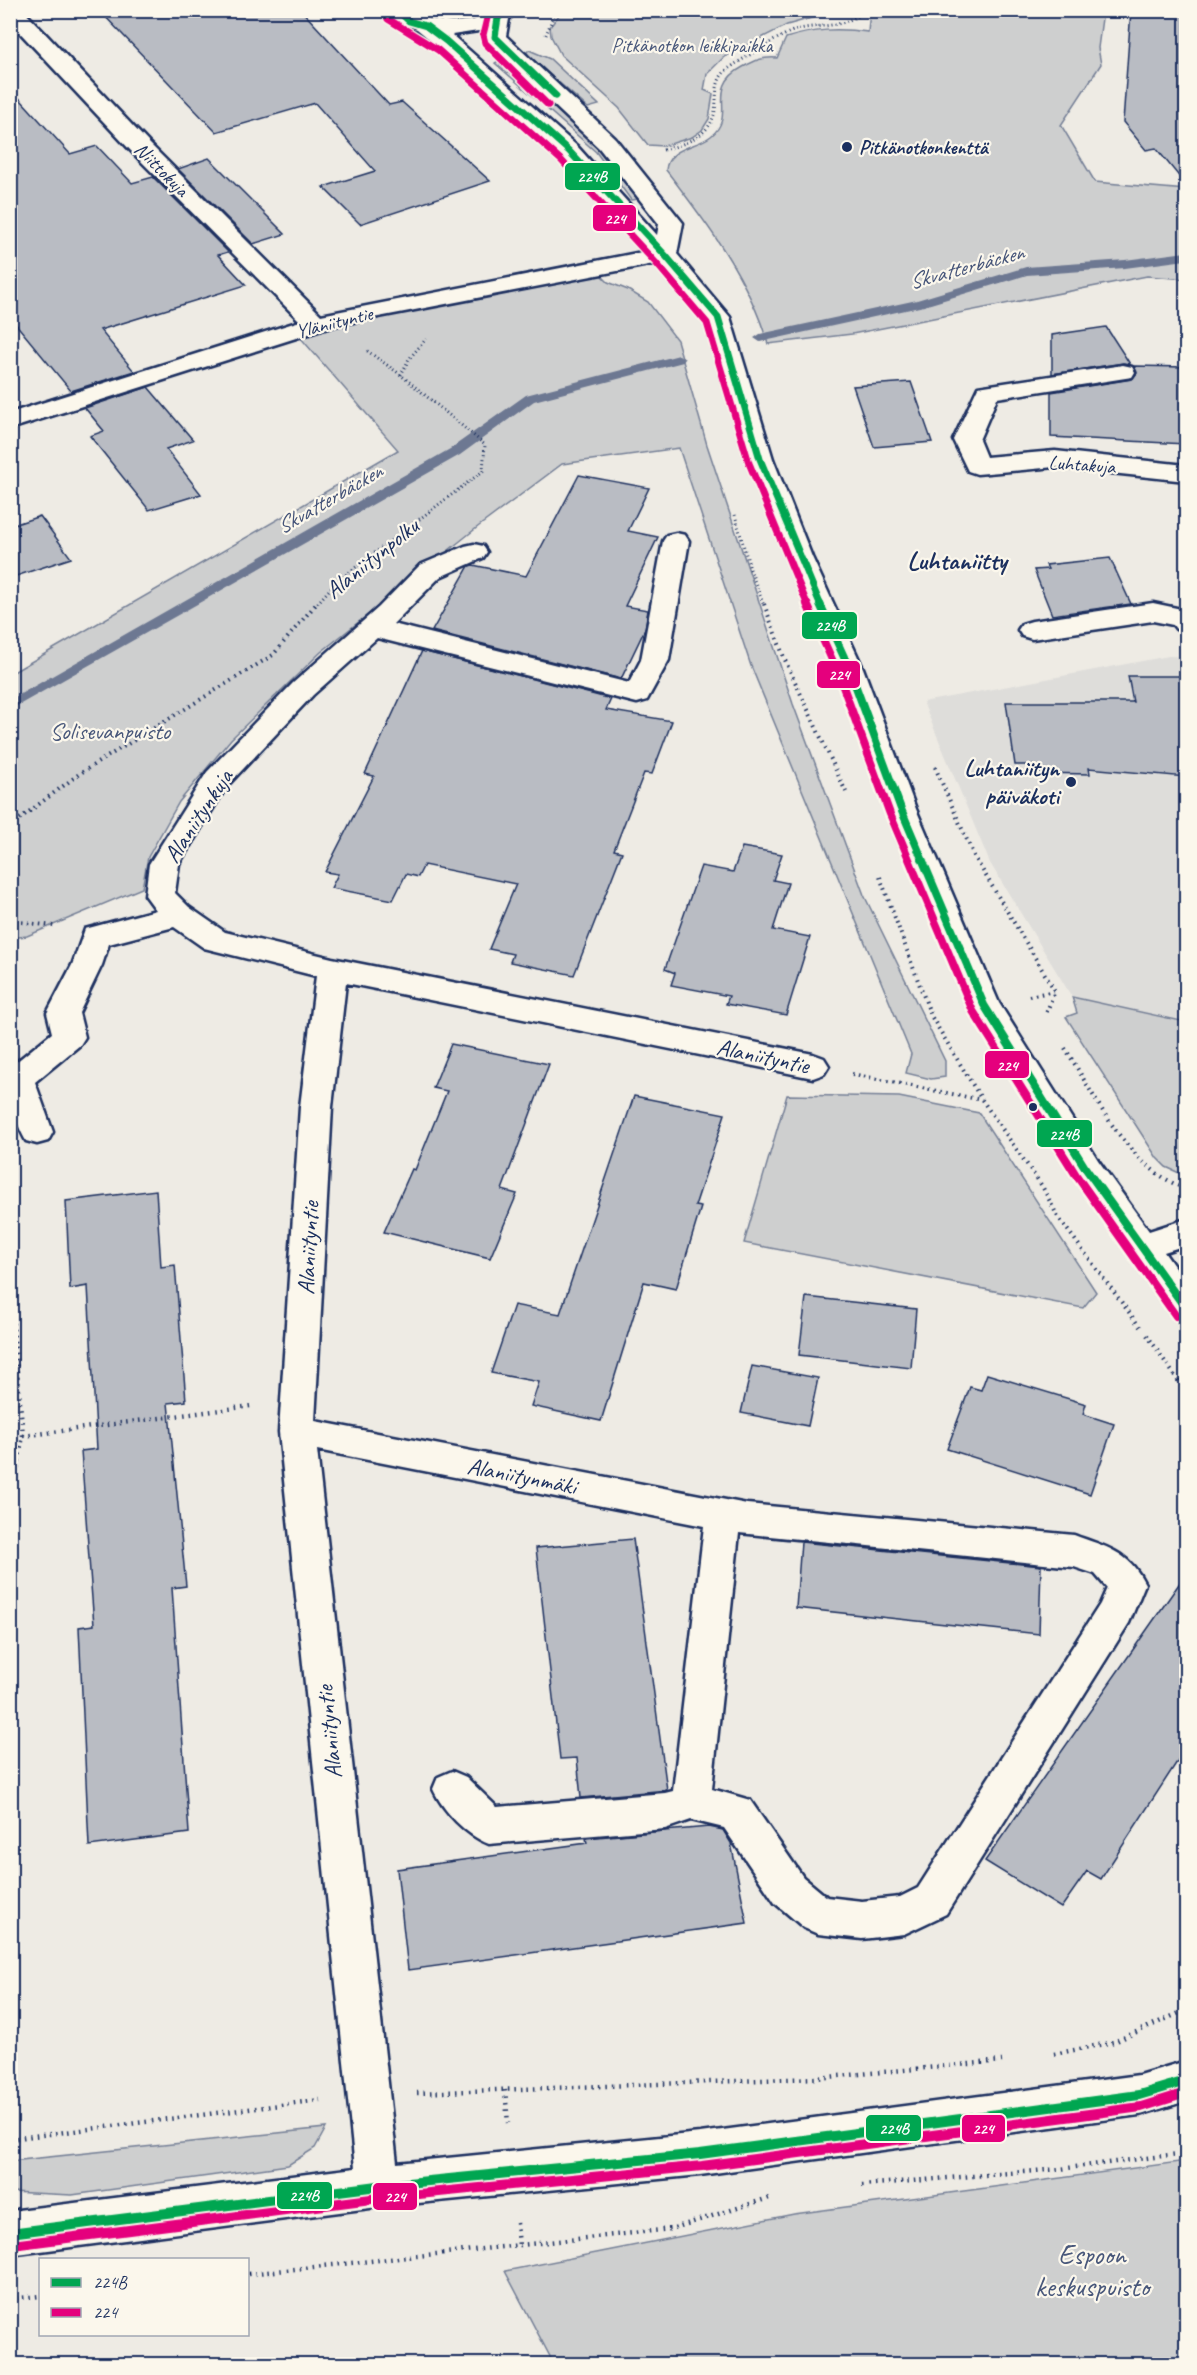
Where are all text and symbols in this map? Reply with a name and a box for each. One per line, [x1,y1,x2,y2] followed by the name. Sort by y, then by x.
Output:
[612,33,774,58] park label: Pitkänotkon leikkipaikka
[859,135,990,160] place label: Pitkänotkonkenttä
[129,137,196,203] street label: Niittokuja
[840,140,854,154] marker: Pitkänotkonkenttä
[564,162,621,191] line badge: 224B
[577,167,609,187] text: 224B
[592,204,637,232] line badge: 224
[604,209,628,229] text: 224
[906,238,1029,296] water label: Skvatterbäcken
[293,301,376,344] street label: Yläniityntie
[1048,450,1117,479] street label: Luhtakuja
[272,456,389,540] water label: Skvatterbäcken
[319,510,427,605] street label: Alaniitynpolku
[907,544,1010,577] district label: Luhtaniitty
[801,611,858,640] line badge: 224B
[815,616,847,636] text: 224B
[816,660,861,689] line badge: 224
[828,665,852,685] text: 224
[50,716,172,746] park label: Solisevanpuisto
[964,753,1062,811] place label: Luhtaniityn päiväkoti
[157,762,240,868] street label: Alaniitynkuja
[1064,775,1078,789] marker: Luhtaniityn päiväkoti
[714,1032,814,1081] street label: Alaniityntie
[984,1050,1030,1079] line badge: 224
[996,1056,1020,1076] text: 224
[1027,1101,1039,1113] unlabelled marker
[1036,1119,1093,1148] line badge: 224B
[1049,1125,1081,1145] text: 224B
[291,1198,326,1295] street label: Alaniityntie
[465,1451,582,1502] street label: Alaniitynmäki
[309,1682,349,1780] street label: Alaniityntie
[865,2114,922,2142] line badge: 224B
[961,2114,1006,2143] line badge: 224
[879,2119,911,2139] text: 224B
[972,2119,996,2139] text: 224
[276,2181,333,2210] line badge: 224B
[372,2182,418,2211] line badge: 224
[289,2186,321,2206] text: 224B
[384,2187,408,2207] text: 224
[1035,2237,1152,2304] park label: Espoon keskuspuisto
[39,2258,249,2336] legend
[93,2271,128,2293] text: 224B
[93,2301,119,2323] text: 224

